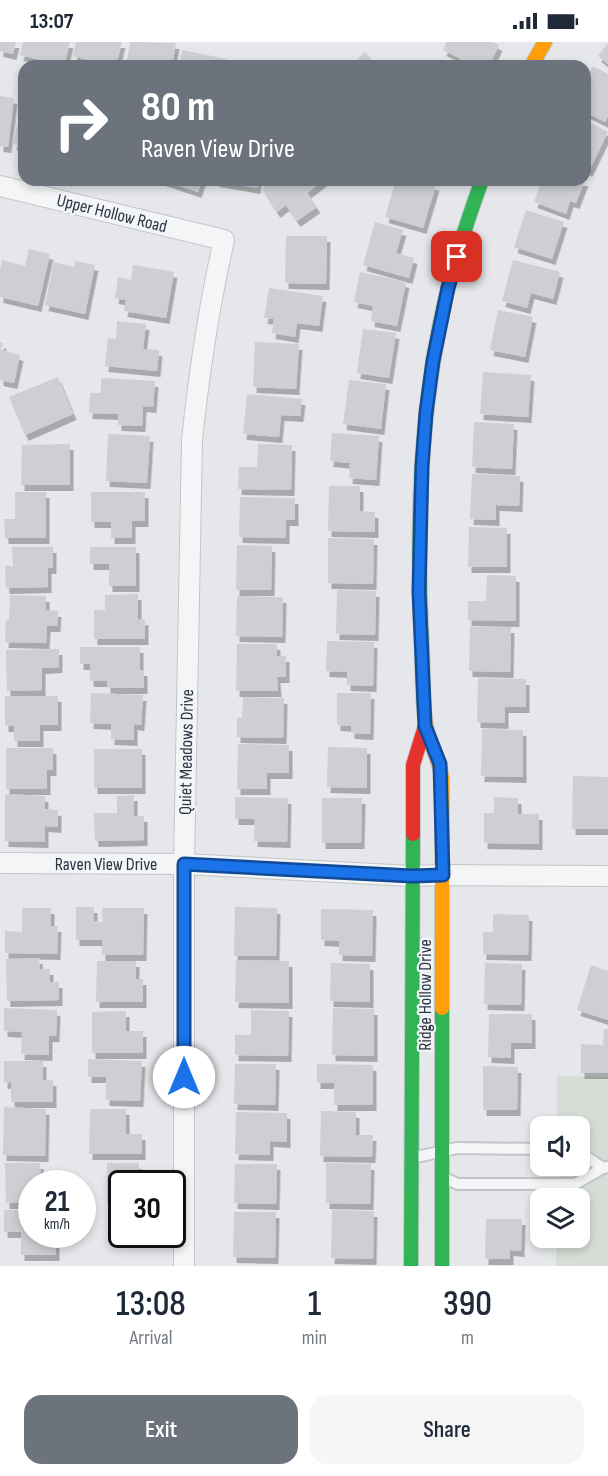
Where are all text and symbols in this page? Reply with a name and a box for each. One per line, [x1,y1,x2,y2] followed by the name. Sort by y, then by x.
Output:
[30,8,73,35] text: 13:07
[141,82,215,133] text: 80 m
[42,84,120,162] icon: right
[141,133,295,165] text: Raven View Drive
[55,190,169,237] street label: Upper Hollow Road
[431,231,482,282] pin
[440,240,473,273] icon: arrive
[175,689,198,815] street label: Quiet Meadows Drive
[55,854,157,875] street label: Raven View Drive
[415,939,436,1051] street label: Ridge Hollow Drive
[152,1045,216,1109] position arrow
[530,1116,590,1248] map controls
[530,1116,590,1176] button: sound
[108,1170,186,1248] speed limit sign: 30
[45,1184,69,1220] text: 21
[530,1188,590,1248] button: layers
[44,1215,70,1234] text: km/h
[116,1283,186,1326] text: 13:08
[308,1283,321,1326] text: 1
[443,1283,492,1326] text: 390
[129,1326,172,1350] text: Arrival
[302,1326,327,1350] text: min
[461,1326,474,1350] text: m
[24,1395,298,1464] button: Exit
[310,1395,584,1464] button: Share

